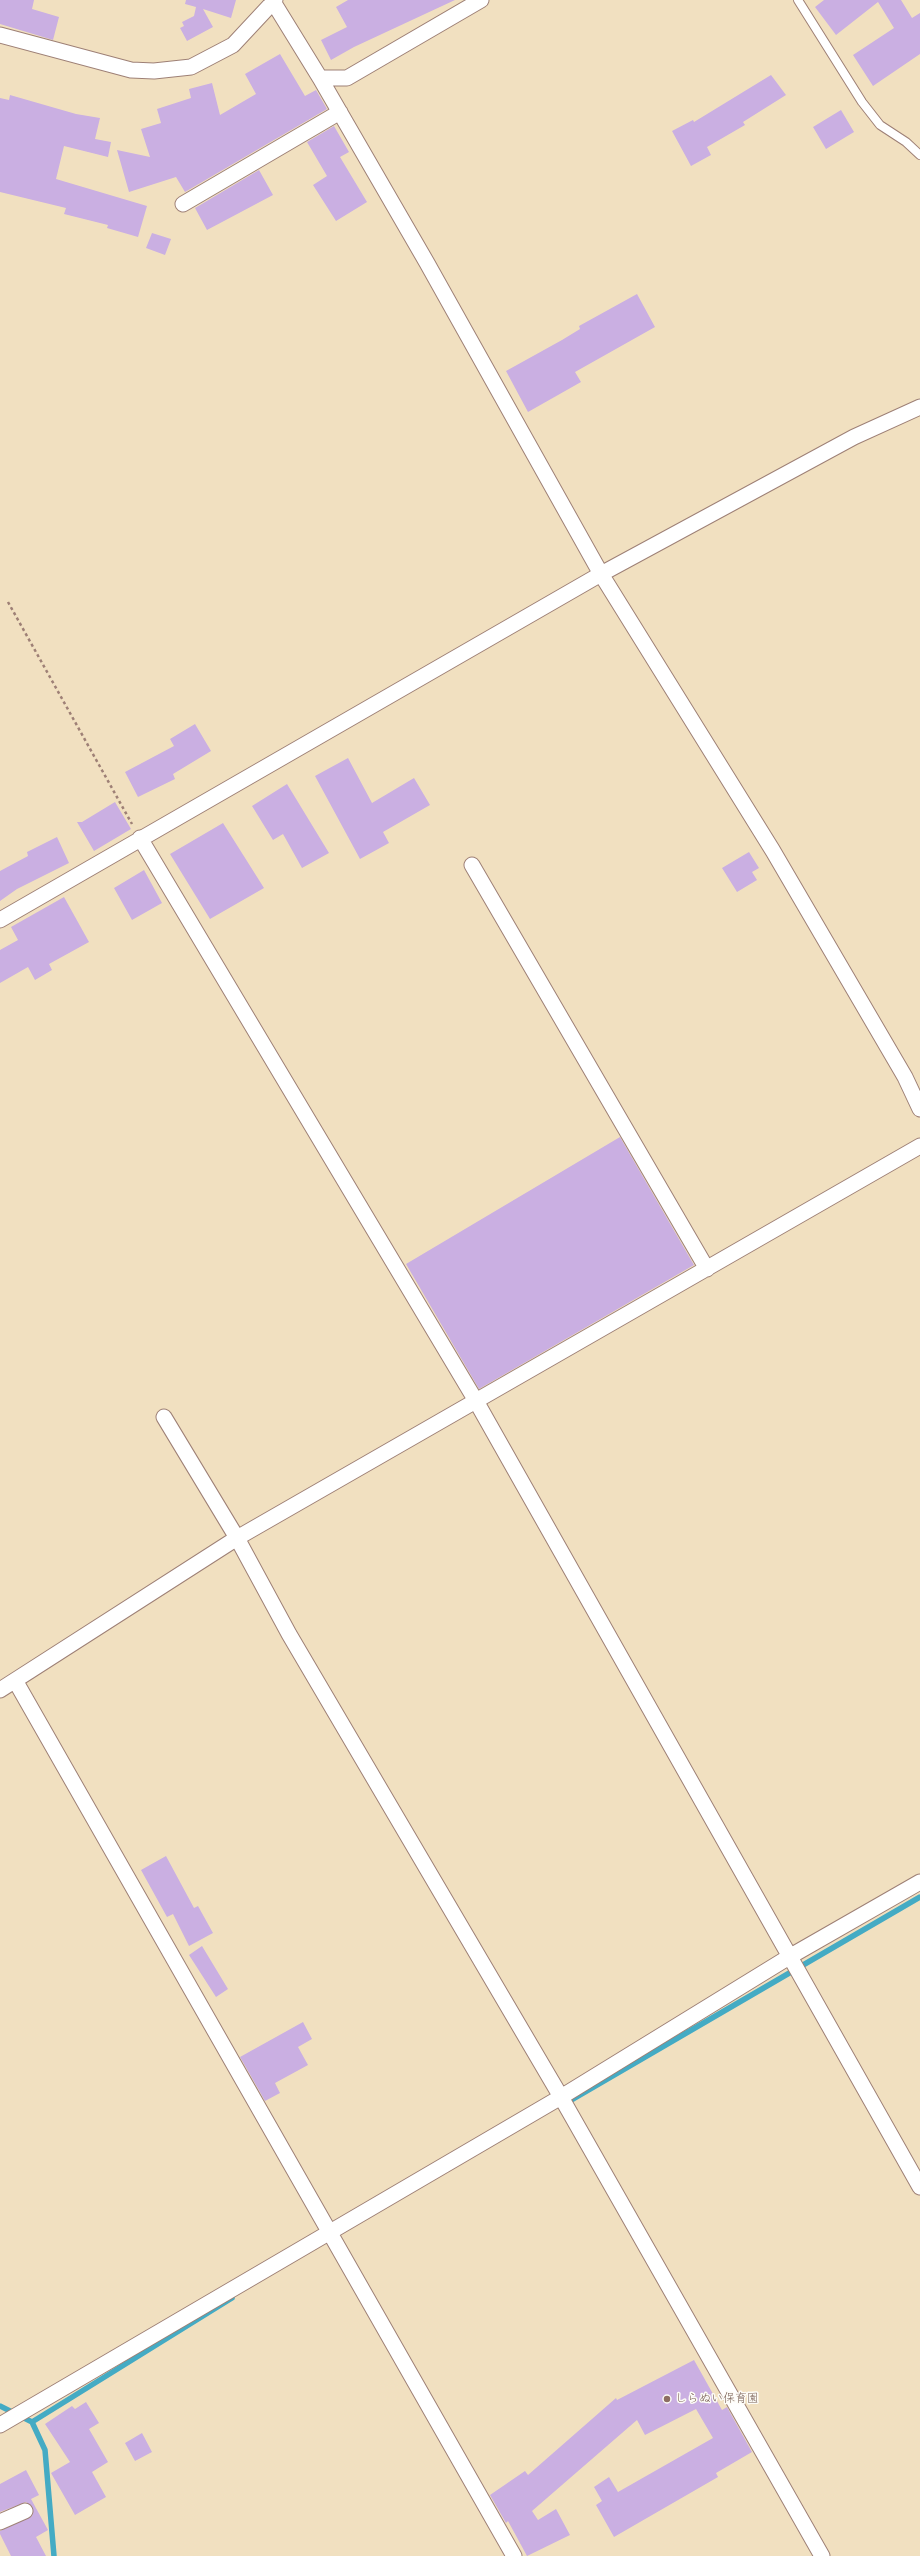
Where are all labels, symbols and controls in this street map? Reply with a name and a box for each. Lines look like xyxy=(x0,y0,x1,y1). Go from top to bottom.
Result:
place label: しらぬい保育園 xyxy=(675,2392,759,2406)
marker: しらぬい保育園 xyxy=(662,2394,672,2404)

